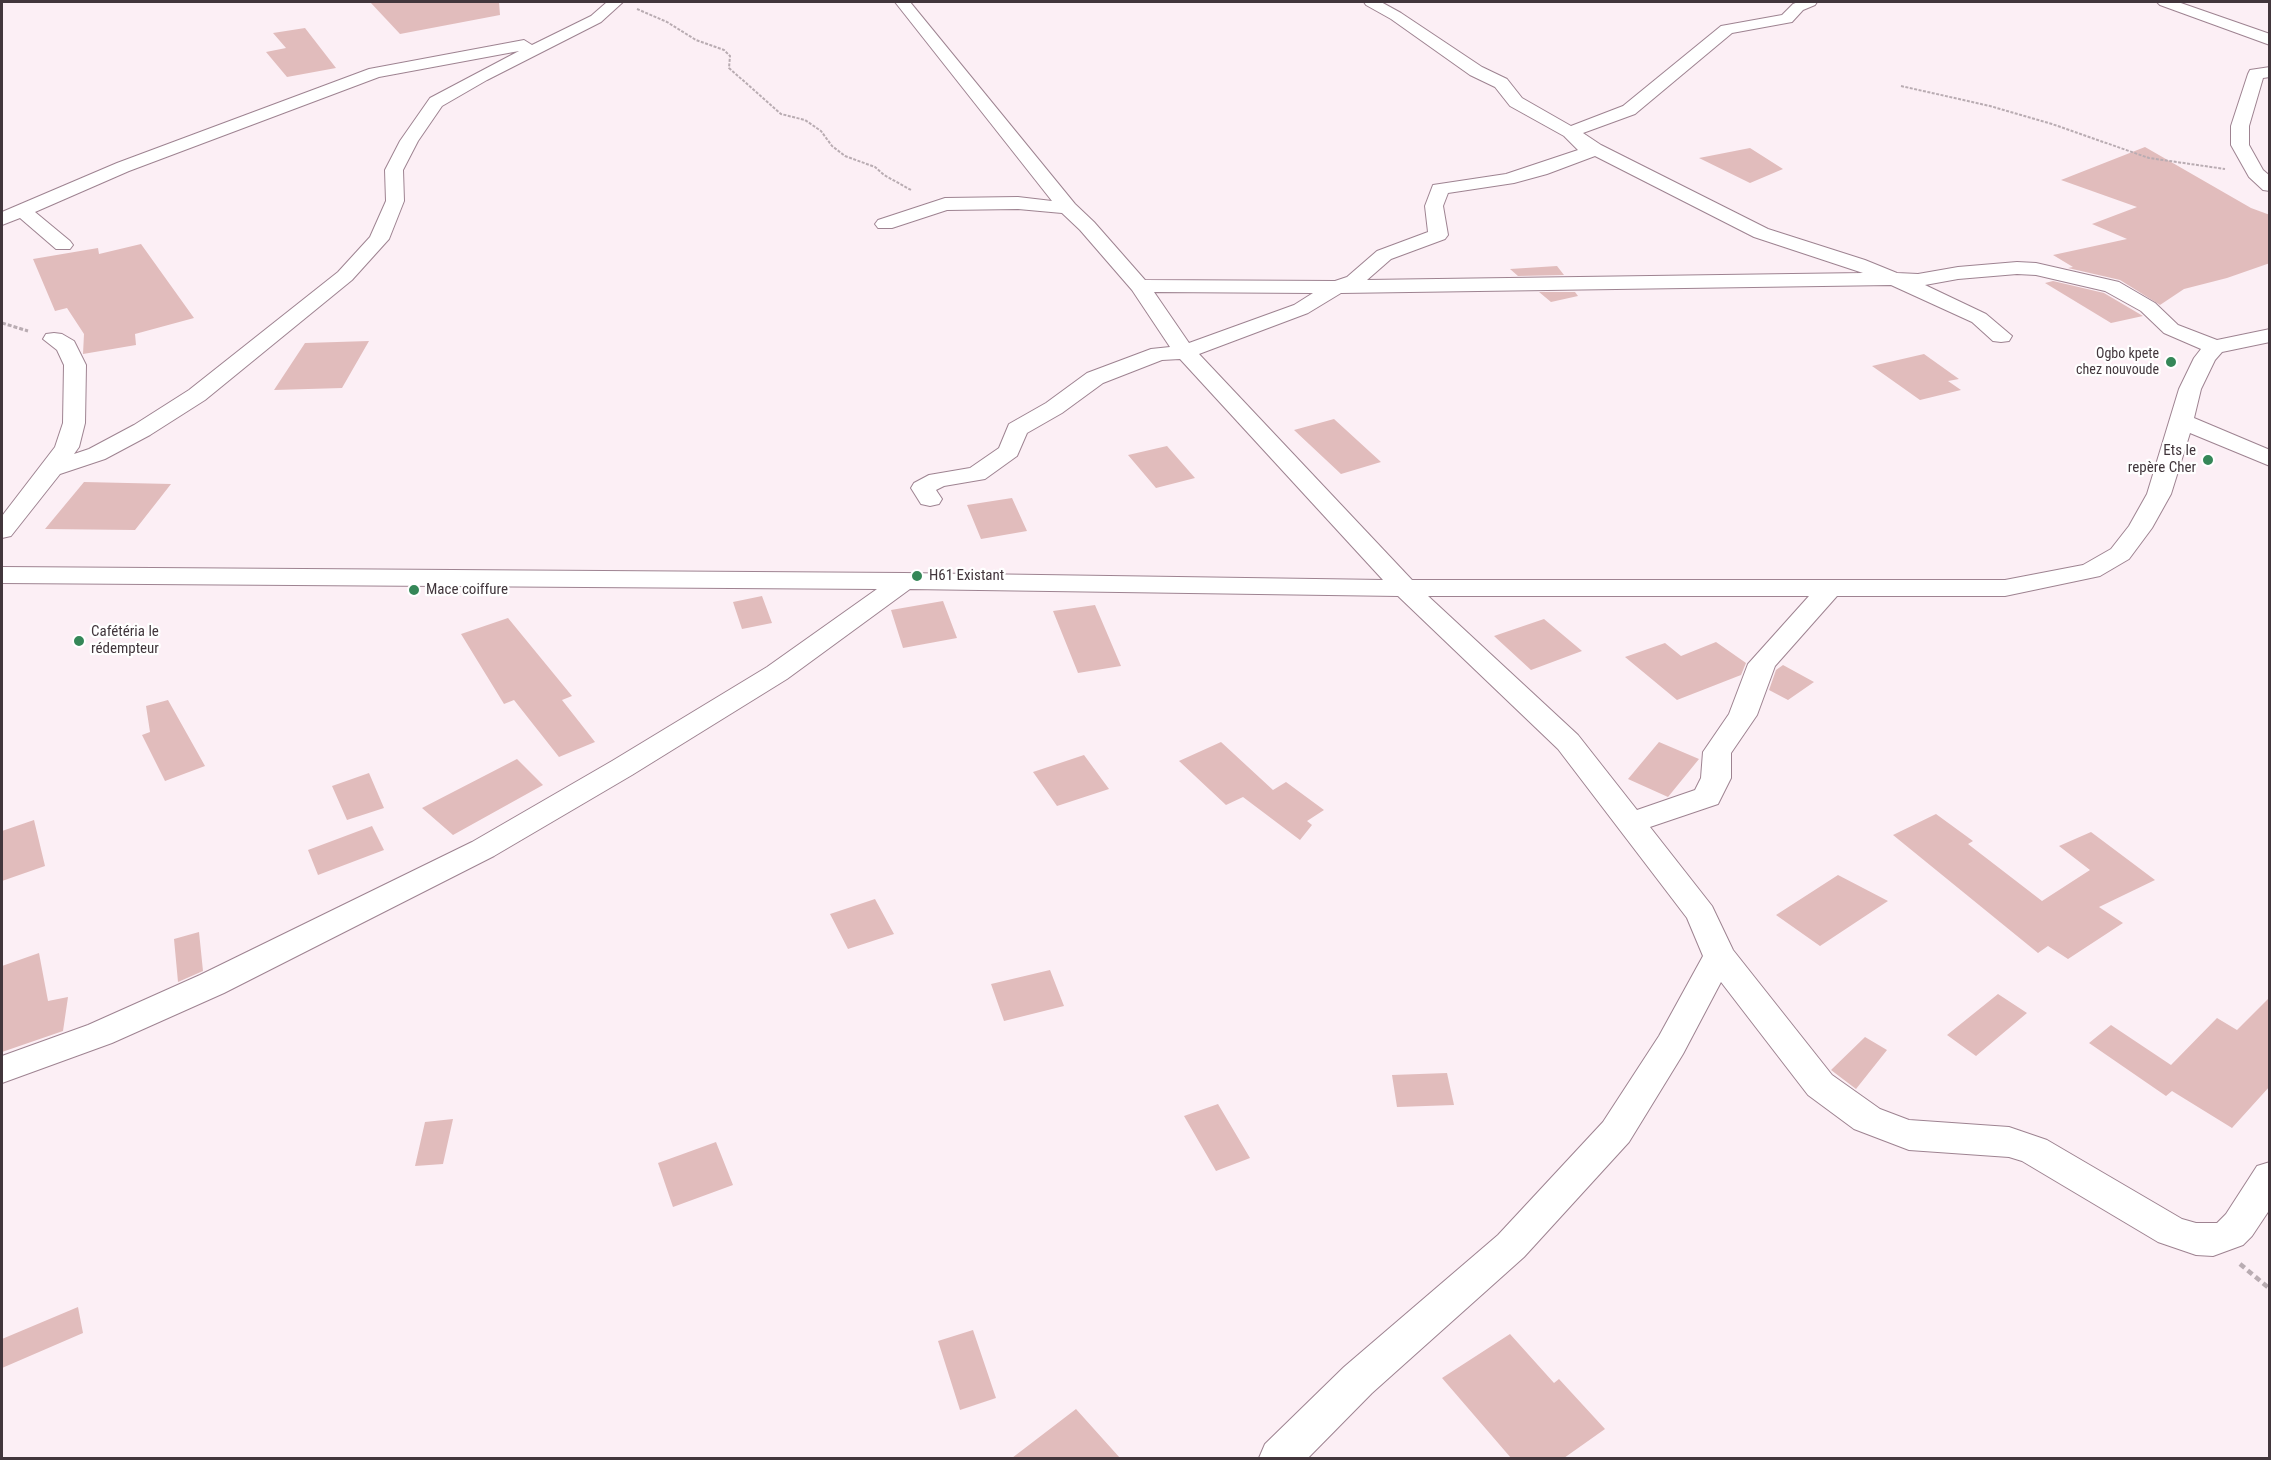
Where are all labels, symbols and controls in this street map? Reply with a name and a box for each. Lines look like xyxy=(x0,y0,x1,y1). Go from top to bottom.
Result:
place label: Ogbo kpete chez nouvoude xyxy=(2076,346,2159,378)
marker: Ogbo kpete chez nouvoude xyxy=(2164,355,2178,369)
place label: Ets le repère Cher xyxy=(2128,442,2196,477)
marker: Ets le repère Cher xyxy=(2201,453,2215,467)
place label: H61 Existant xyxy=(929,567,1004,585)
marker: H61 Existant xyxy=(910,569,924,583)
place label: Mace coiffure xyxy=(426,581,508,599)
marker: Mace coiffure xyxy=(407,583,421,597)
place label: Cafétéria le rédempteur xyxy=(91,623,159,658)
marker: Cafétéria le rédempteur xyxy=(72,634,86,648)

